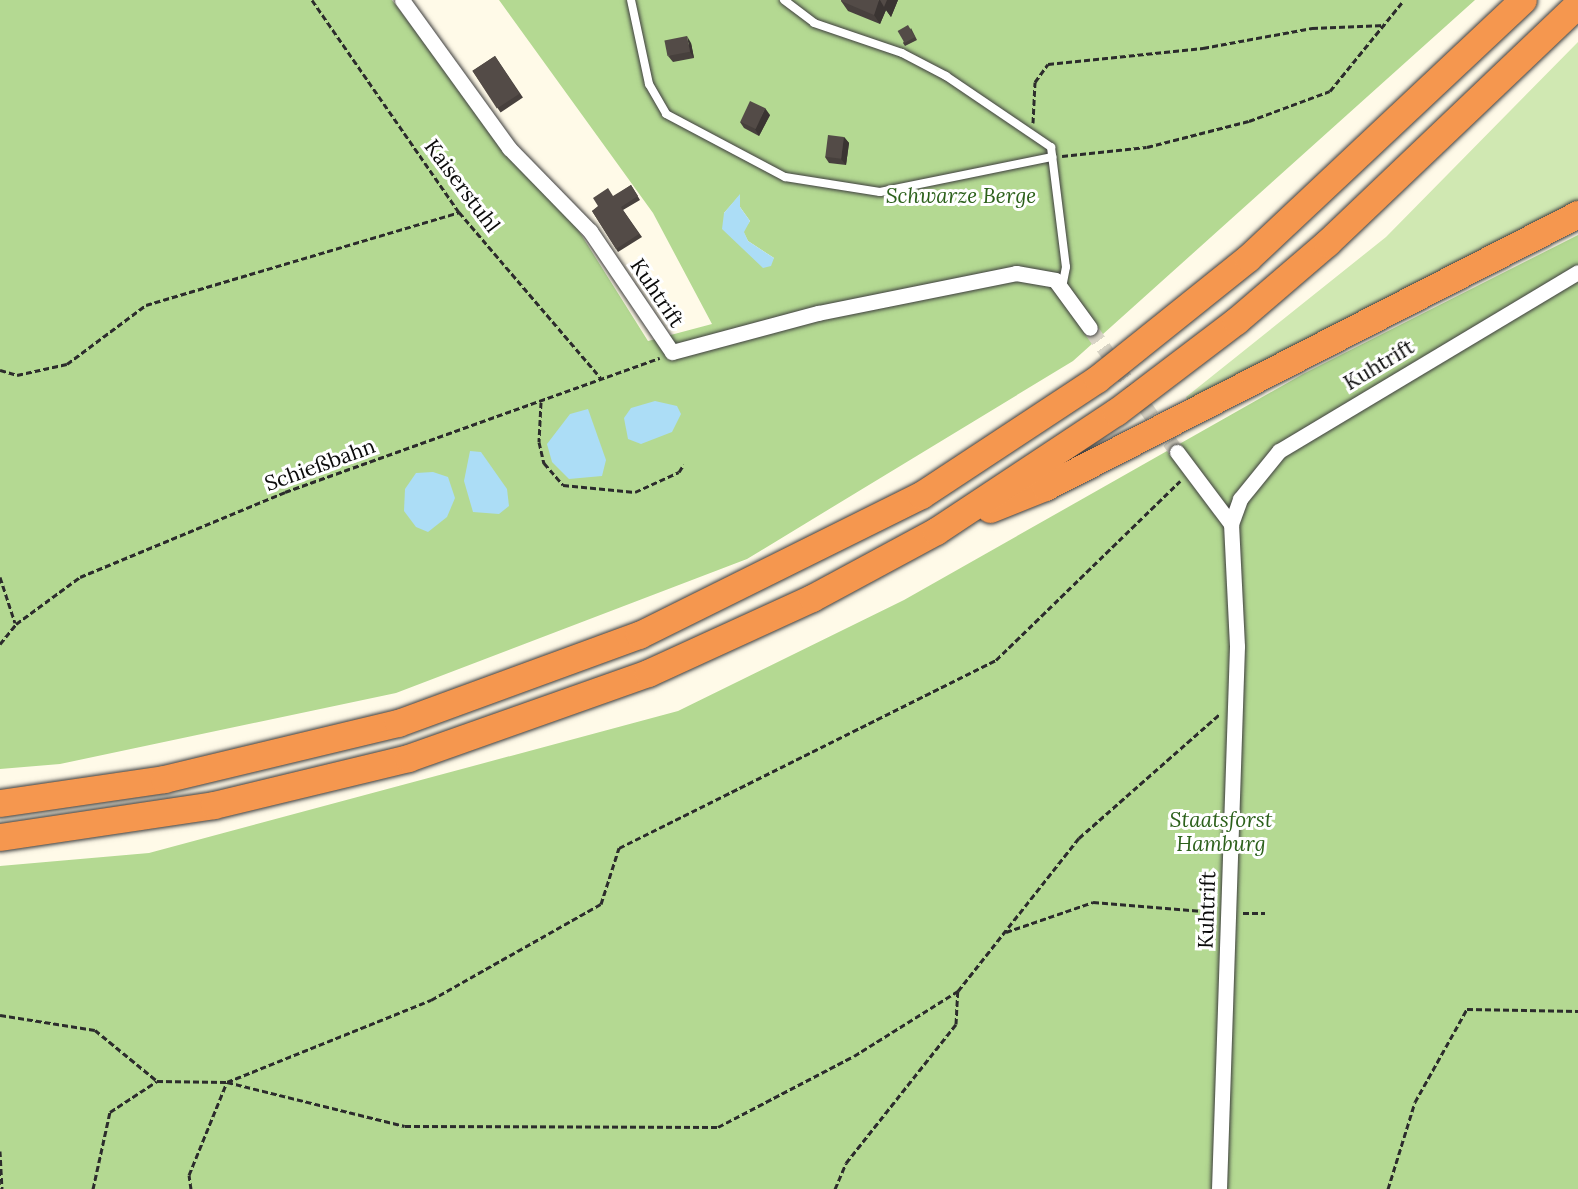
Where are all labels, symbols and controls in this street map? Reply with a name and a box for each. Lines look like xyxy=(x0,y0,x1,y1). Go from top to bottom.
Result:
street label: Kaiserstuhl xyxy=(419,135,505,237)
park label: Schwarze Berge xyxy=(886,183,1036,209)
street label: Kuhtrift xyxy=(625,254,689,332)
street label: Kuhtrift xyxy=(1339,334,1419,396)
street label: Schießbahn xyxy=(261,433,379,497)
park label: Staatsforst Hamburg xyxy=(1170,807,1272,857)
street label: Kuhtrift xyxy=(1193,871,1221,949)

